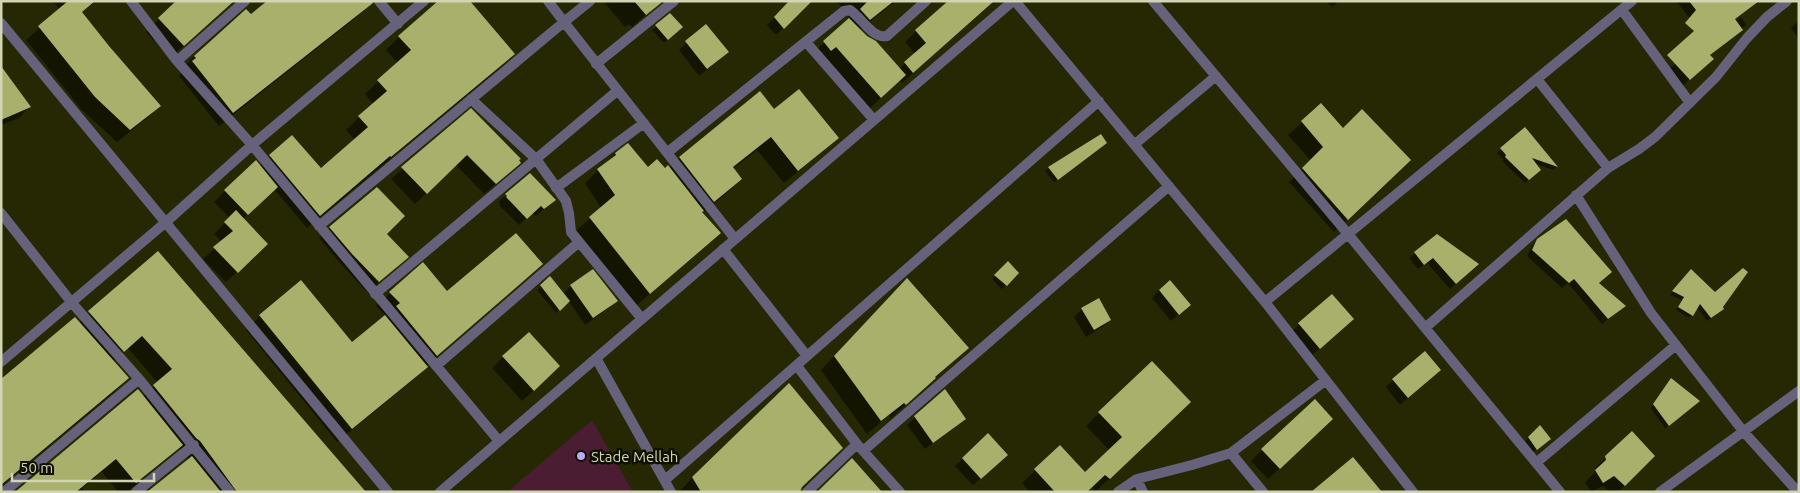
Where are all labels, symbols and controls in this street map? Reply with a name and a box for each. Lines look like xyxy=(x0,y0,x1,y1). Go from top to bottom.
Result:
place label: Stade Mellah xyxy=(591,448,678,465)
scale bar xyxy=(12,450,155,482)
marker: Stade Mellah xyxy=(575,450,587,462)
text: 50 m xyxy=(20,459,53,476)

